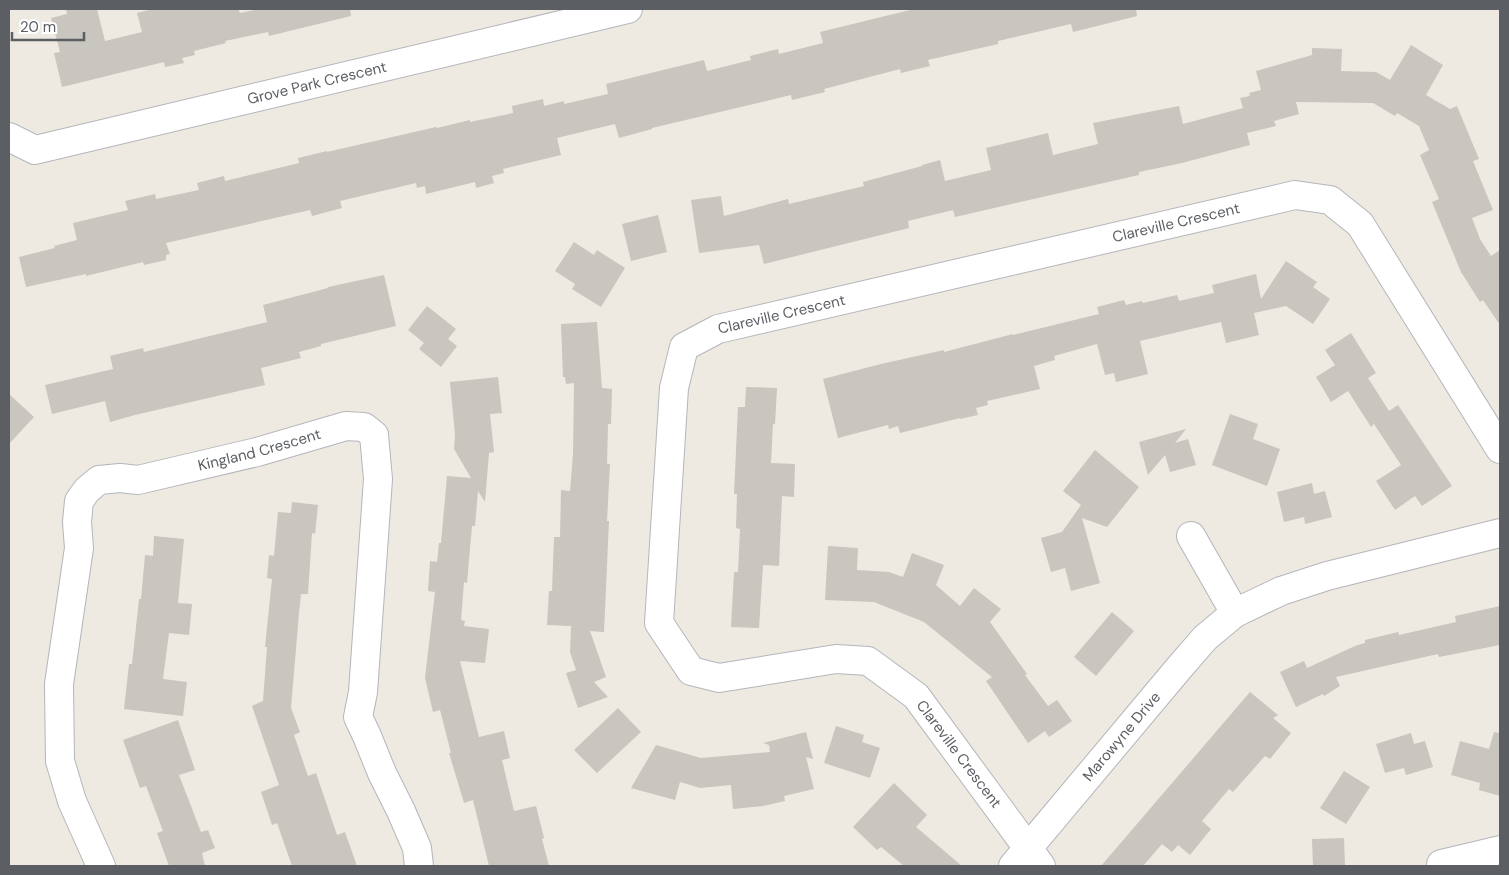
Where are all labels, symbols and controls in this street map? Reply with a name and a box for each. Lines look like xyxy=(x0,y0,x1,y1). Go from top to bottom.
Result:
scale bar xyxy=(12,10,85,42)
text: 20 m xyxy=(20,17,56,37)
street label: Grove Park Crescent xyxy=(245,57,389,109)
street label: Clareville Crescent xyxy=(1110,198,1242,247)
street label: Clareville Crescent xyxy=(716,290,847,339)
street label: Kingland Crescent xyxy=(196,424,323,476)
street label: Marowyne Drive xyxy=(1078,687,1165,786)
street label: Clareville Crescent xyxy=(912,696,1006,812)

